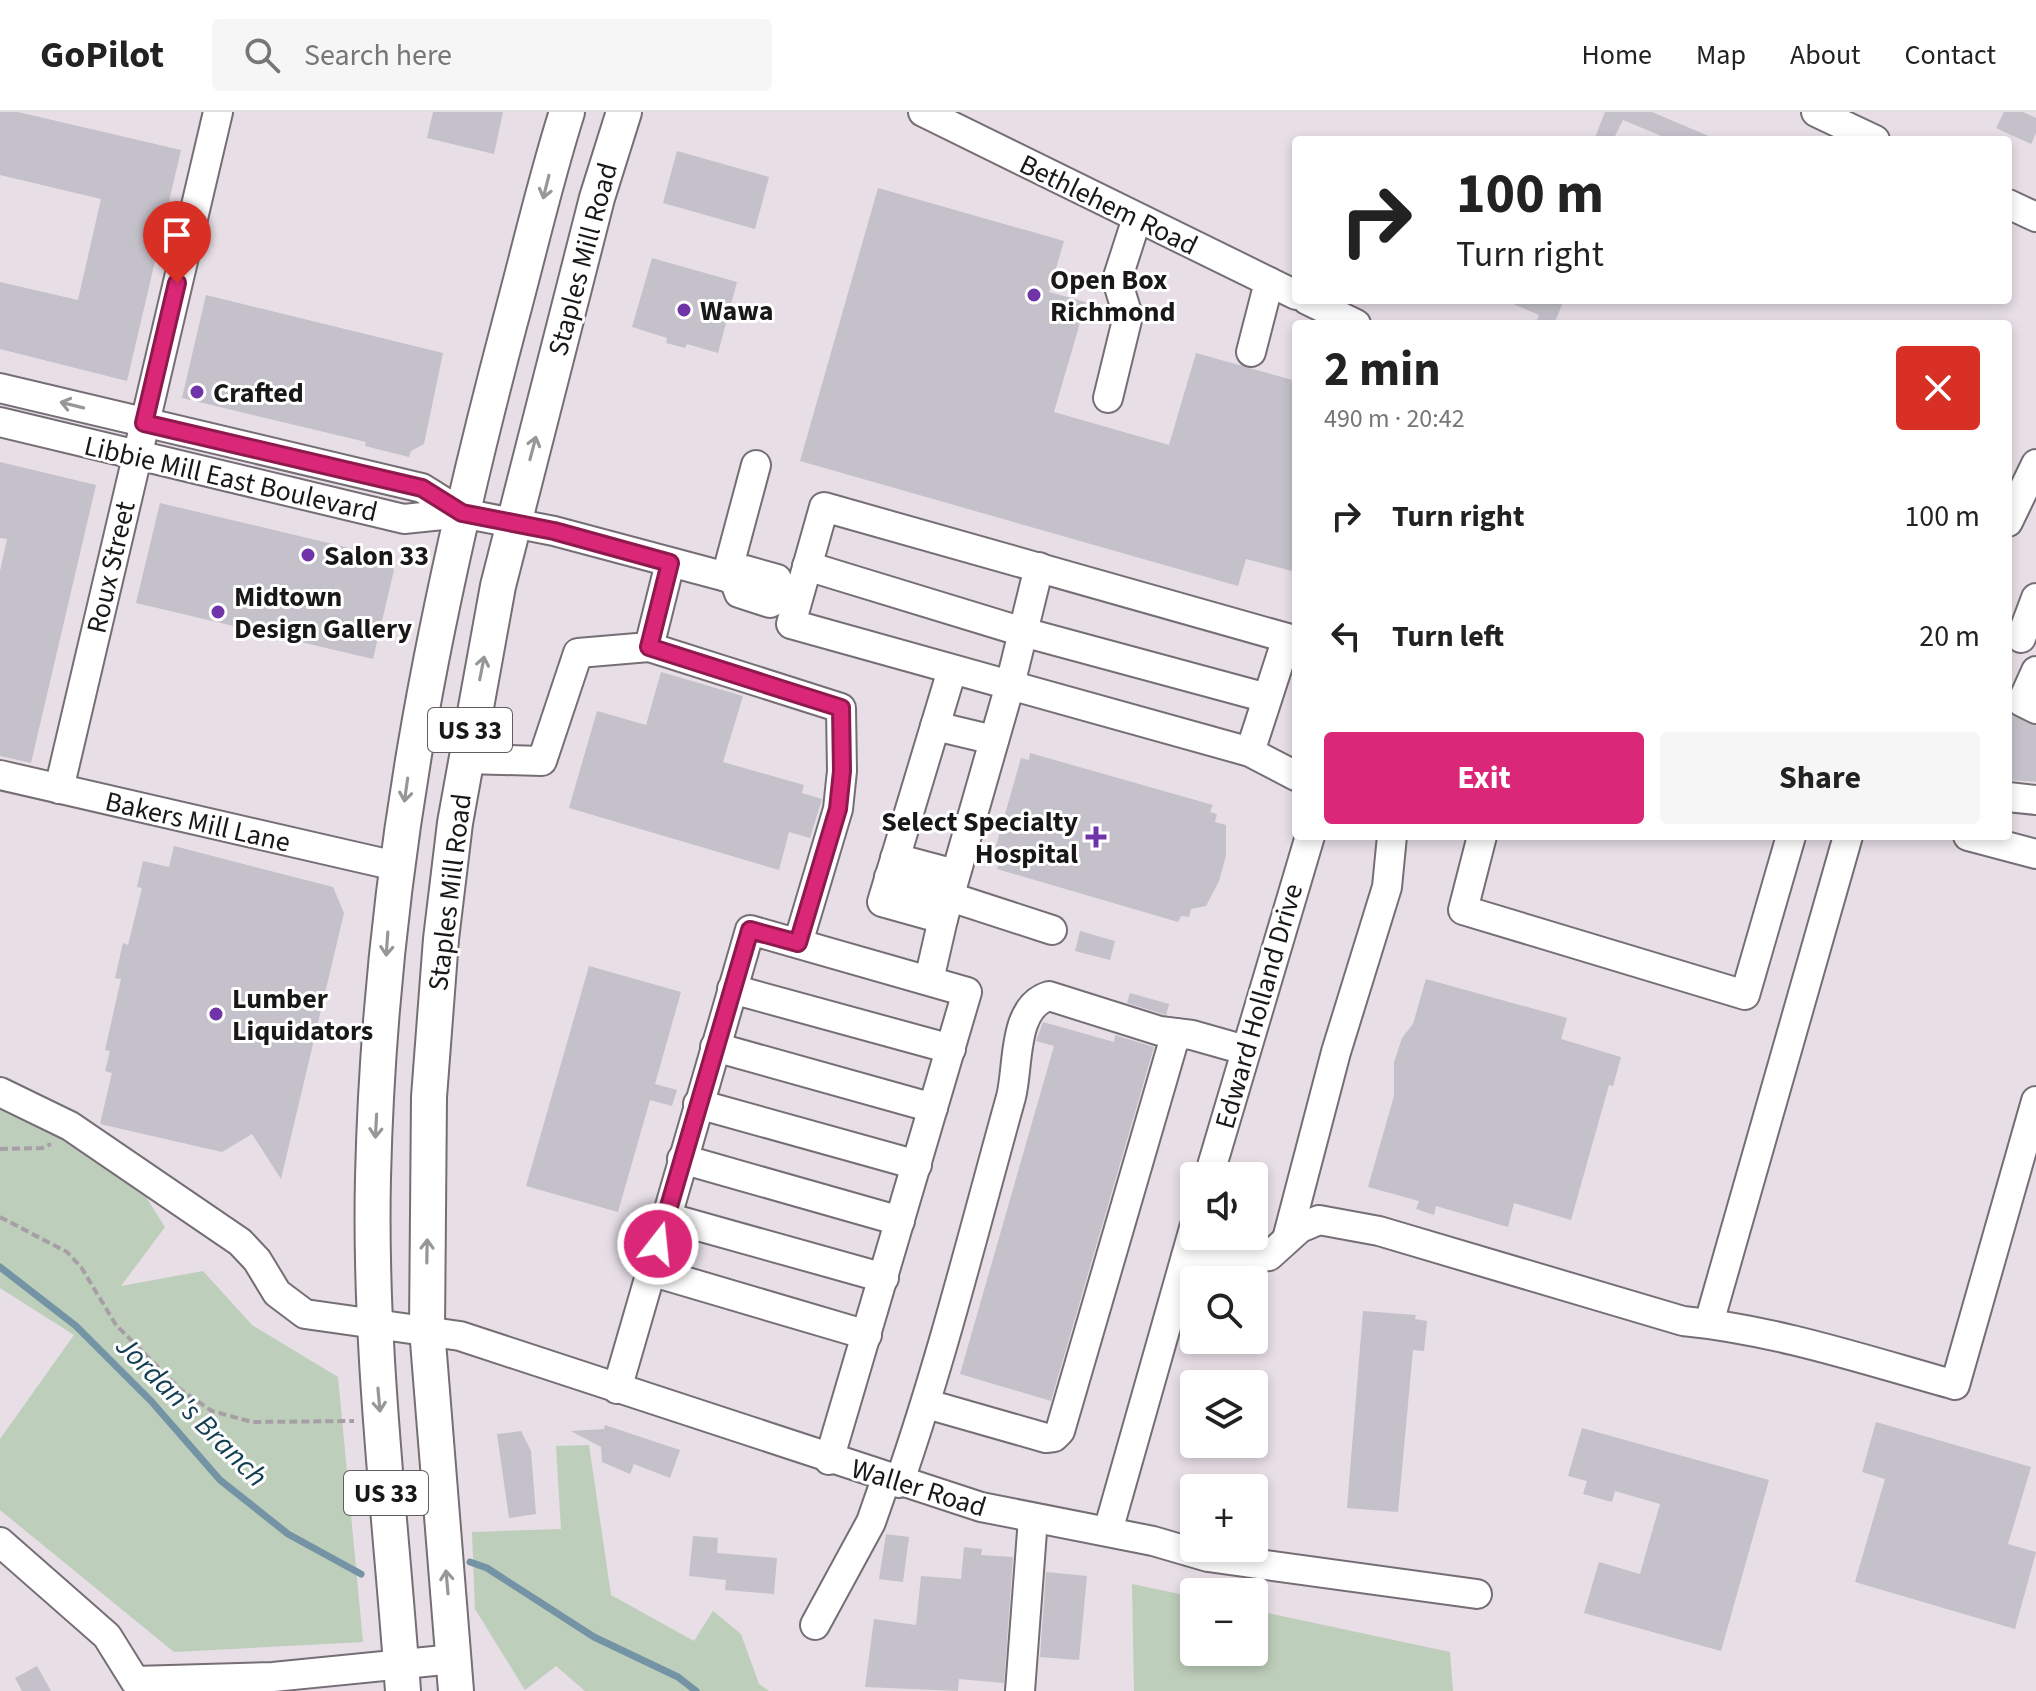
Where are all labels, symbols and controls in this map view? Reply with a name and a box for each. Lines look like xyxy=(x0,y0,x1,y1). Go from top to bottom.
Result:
search box xyxy=(212,19,772,91)
text: GoPilot xyxy=(40,28,164,82)
icon: search xyxy=(240,33,284,77)
text: Search here xyxy=(304,34,452,77)
text: Home xyxy=(1581,35,1652,75)
text: Map xyxy=(1696,35,1746,75)
text: About xyxy=(1790,35,1861,75)
text: Contact xyxy=(1905,35,1996,75)
street label: Bethlehem Road xyxy=(1013,144,1204,265)
text: 100 m xyxy=(1456,155,1604,234)
street label: Staples Mill Road xyxy=(538,158,628,360)
icon: right xyxy=(1324,168,1428,272)
one-way arrow xyxy=(537,174,552,200)
pin xyxy=(143,201,211,283)
icon: arrive xyxy=(155,213,199,257)
text: Turn right xyxy=(1456,229,1604,280)
place label: Open Box Richmond xyxy=(1050,260,1176,332)
marker: Open Box Richmond xyxy=(1025,286,1043,304)
place label: Wawa xyxy=(700,291,773,331)
marker: Wawa xyxy=(675,301,693,319)
text: 2 min xyxy=(1324,336,1441,404)
button: close xyxy=(1896,346,1980,430)
place label: Crafted xyxy=(213,373,304,413)
marker: Crafted xyxy=(188,383,206,401)
one-way arrow xyxy=(60,397,85,412)
text: 490 m · 20:42 xyxy=(1324,400,1465,437)
street label: Libbie Mill East Boulevard xyxy=(80,426,381,532)
one-way arrow xyxy=(527,436,542,462)
icon: right xyxy=(1324,494,1368,538)
text: Turn right xyxy=(1392,495,1524,538)
text: 100 m xyxy=(1904,495,1980,538)
street label: Roux Street xyxy=(76,497,146,637)
place label: Salon 33 xyxy=(324,536,429,576)
marker: Salon 33 xyxy=(299,546,317,564)
place label: Midtown Design Gallery xyxy=(234,577,412,649)
marker: Midtown Design Gallery xyxy=(209,603,227,621)
icon: left xyxy=(1324,614,1368,658)
text: Turn left xyxy=(1392,615,1504,658)
text: 20 m xyxy=(1919,615,1980,658)
one-way arrow xyxy=(475,655,490,681)
road number: US 33 xyxy=(428,708,512,752)
button: Exit xyxy=(1324,732,1644,824)
button: Share xyxy=(1660,732,1980,824)
one-way arrow xyxy=(398,777,413,802)
street label: Bakers Mill Lane xyxy=(101,781,294,863)
street label: Staples Mill Road xyxy=(418,791,482,993)
place label: Select Specialty Hospital xyxy=(881,802,1078,874)
marker: Select Specialty Hospital xyxy=(1085,826,1107,848)
street label: Edward Holland Drive xyxy=(1205,879,1313,1134)
one-way arrow xyxy=(379,930,394,957)
place label: Lumber Liquidators xyxy=(232,979,373,1051)
marker: Lumber Liquidators xyxy=(207,1005,225,1023)
one-way arrow xyxy=(368,1113,383,1139)
map controls xyxy=(1180,1162,1268,1666)
button: sound xyxy=(1180,1162,1268,1250)
position arrow xyxy=(616,1202,700,1286)
one-way arrow xyxy=(419,1238,434,1265)
button: search xyxy=(1180,1266,1268,1354)
water label: Jordan's Branch xyxy=(105,1325,277,1497)
button: layers xyxy=(1180,1370,1268,1458)
one-way arrow xyxy=(371,1386,386,1412)
street label: Waller Road xyxy=(846,1448,991,1527)
road number: US 33 xyxy=(344,1471,428,1515)
button: + xyxy=(1180,1474,1268,1562)
one-way arrow xyxy=(439,1569,454,1596)
button: − xyxy=(1180,1578,1268,1666)

